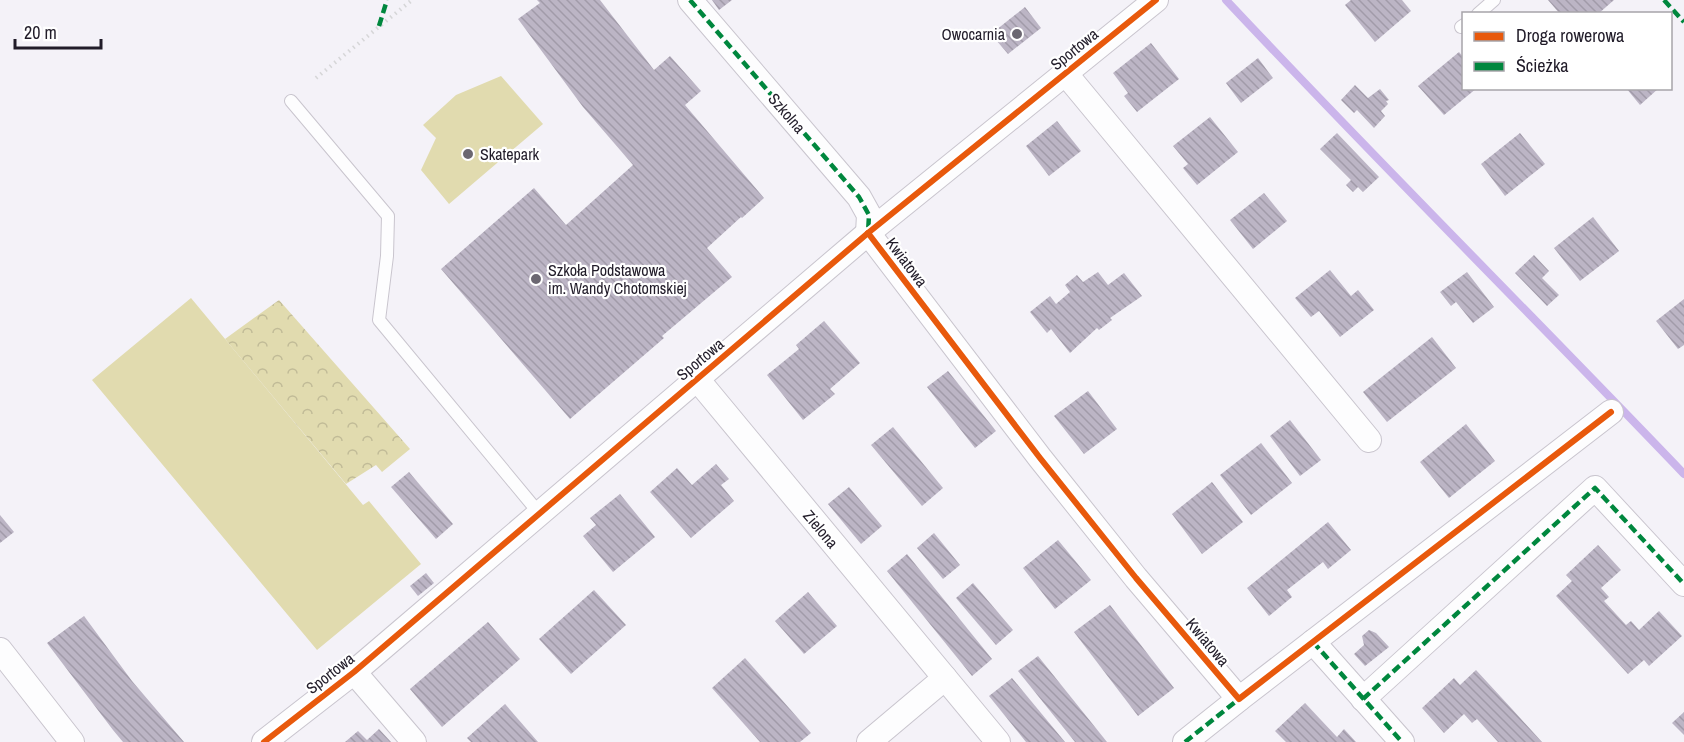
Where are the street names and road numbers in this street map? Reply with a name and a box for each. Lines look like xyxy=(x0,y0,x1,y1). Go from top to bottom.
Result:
street label: Sportowa xyxy=(1046,23,1103,75)
street label: Szkolna xyxy=(763,88,811,138)
street label: Kwiatowa xyxy=(881,233,933,292)
street label: Sportowa xyxy=(672,332,729,385)
street label: Zielona xyxy=(799,505,844,553)
street label: Kwiatowa xyxy=(1181,613,1235,671)
street label: Sportowa xyxy=(301,647,359,699)

